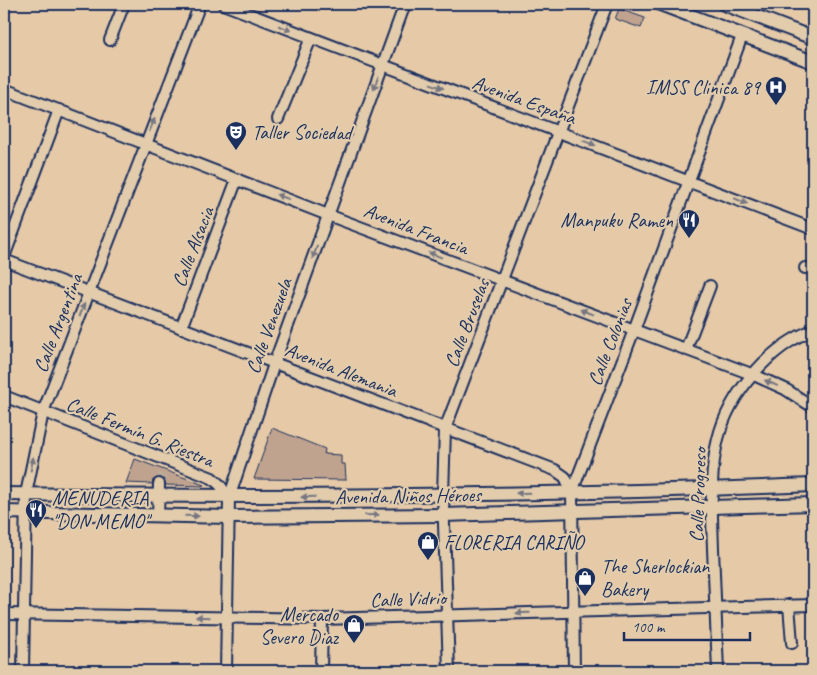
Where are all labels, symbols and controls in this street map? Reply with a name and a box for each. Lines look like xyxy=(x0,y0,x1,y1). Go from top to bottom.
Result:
one-way arrow xyxy=(278,24,293,32)
street label: Avenida España xyxy=(469,70,580,131)
one-way arrow xyxy=(372,75,379,90)
place label: IMSS Clinica 89 xyxy=(646,75,762,100)
hospital icon: IMSS Clinica 89 xyxy=(764,75,788,106)
one-way arrow xyxy=(429,83,444,90)
one-way arrow xyxy=(148,118,156,132)
theatre icon: Taller Sociedad xyxy=(224,120,248,151)
place label: Taller Sociedad xyxy=(252,120,355,145)
one-way arrow xyxy=(582,139,597,147)
one-way arrow xyxy=(275,193,290,201)
one-way arrow xyxy=(734,197,748,205)
street label: Avenida Francia xyxy=(360,198,473,261)
street label: Calle Alsacia xyxy=(166,202,220,290)
place label: Manpuku Ramen xyxy=(560,208,674,233)
restaurant icon: Manpuku Ramen xyxy=(677,208,701,239)
one-way arrow xyxy=(311,245,319,260)
one-way arrow xyxy=(427,251,442,259)
street label: Calle Argentina xyxy=(28,268,89,376)
street label: Calle Bruselas xyxy=(439,273,496,371)
street label: Calle Venezuela xyxy=(240,274,298,377)
street label: Calle Colonias xyxy=(582,293,639,389)
one-way arrow xyxy=(78,302,86,317)
one-way arrow xyxy=(579,308,594,316)
street label: Avenida Alemania xyxy=(281,337,402,403)
one-way arrow xyxy=(764,378,778,386)
street label: Calle Fermín G. Riestra xyxy=(63,391,219,474)
street label: Calle Progreso xyxy=(684,445,712,543)
one-way arrow xyxy=(29,455,37,471)
street label: Avenida Niños Héroes xyxy=(335,482,483,510)
place label: MENUDERIA "DON MEMO" xyxy=(52,486,153,534)
one-way arrow xyxy=(515,489,531,497)
one-way arrow xyxy=(300,493,316,501)
restaurant icon: MENUDERIA "DON MEMO" xyxy=(24,498,48,529)
one-way arrow xyxy=(365,511,381,519)
one-way arrow xyxy=(185,512,201,520)
shop icon: FLORERIA CARIÑO xyxy=(416,530,440,561)
place label: FLORERIA CARIÑO xyxy=(444,530,586,555)
place label: The Sherlockian Bakery xyxy=(601,554,710,602)
shop icon: The Sherlockian Bakery xyxy=(573,566,597,597)
street label: Calle Vidrio xyxy=(370,585,448,613)
place label: Mercado Severo Diaz xyxy=(260,602,340,650)
one-way arrow xyxy=(515,609,531,617)
scale bar xyxy=(624,610,751,642)
one-way arrow xyxy=(195,613,211,621)
shop icon: Mercado Severo Diaz xyxy=(342,613,366,644)
text: 100 m xyxy=(632,618,666,637)

